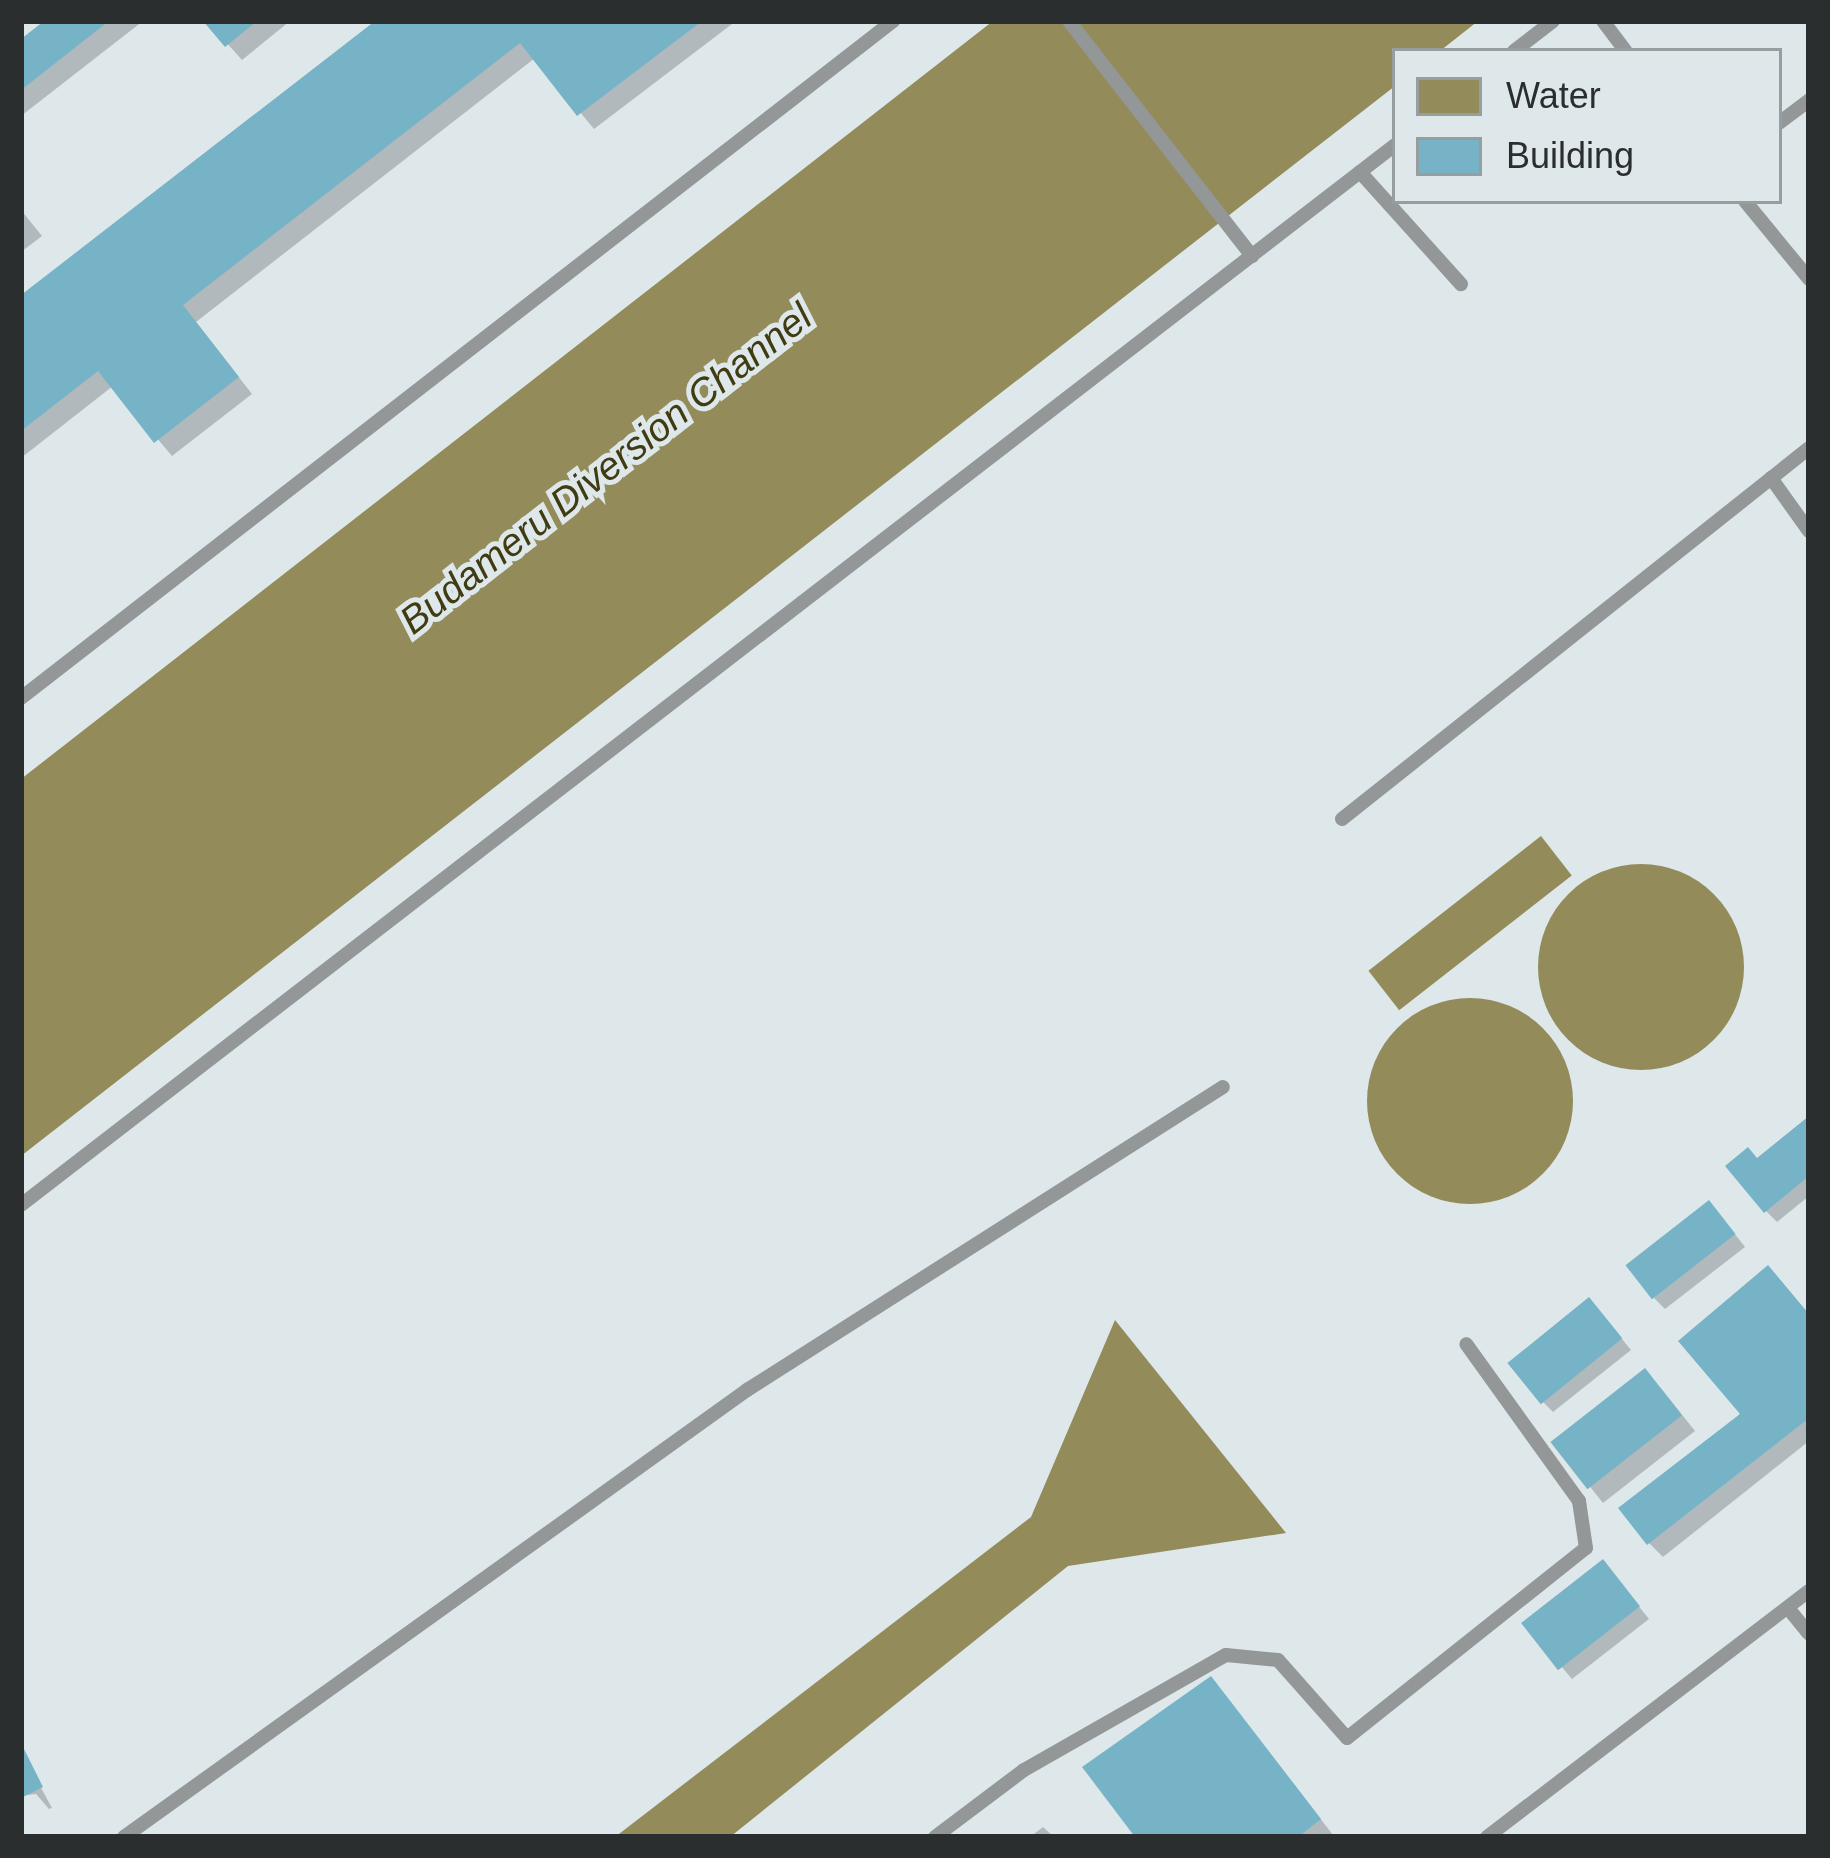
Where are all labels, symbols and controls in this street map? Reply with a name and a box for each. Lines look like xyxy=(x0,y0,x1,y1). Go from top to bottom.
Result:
legend xyxy=(1392,48,1782,204)
text: Water xyxy=(1506,75,1601,116)
text: Building xyxy=(1506,135,1634,176)
water label: Budameru Diversion Channel xyxy=(391,294,821,644)

